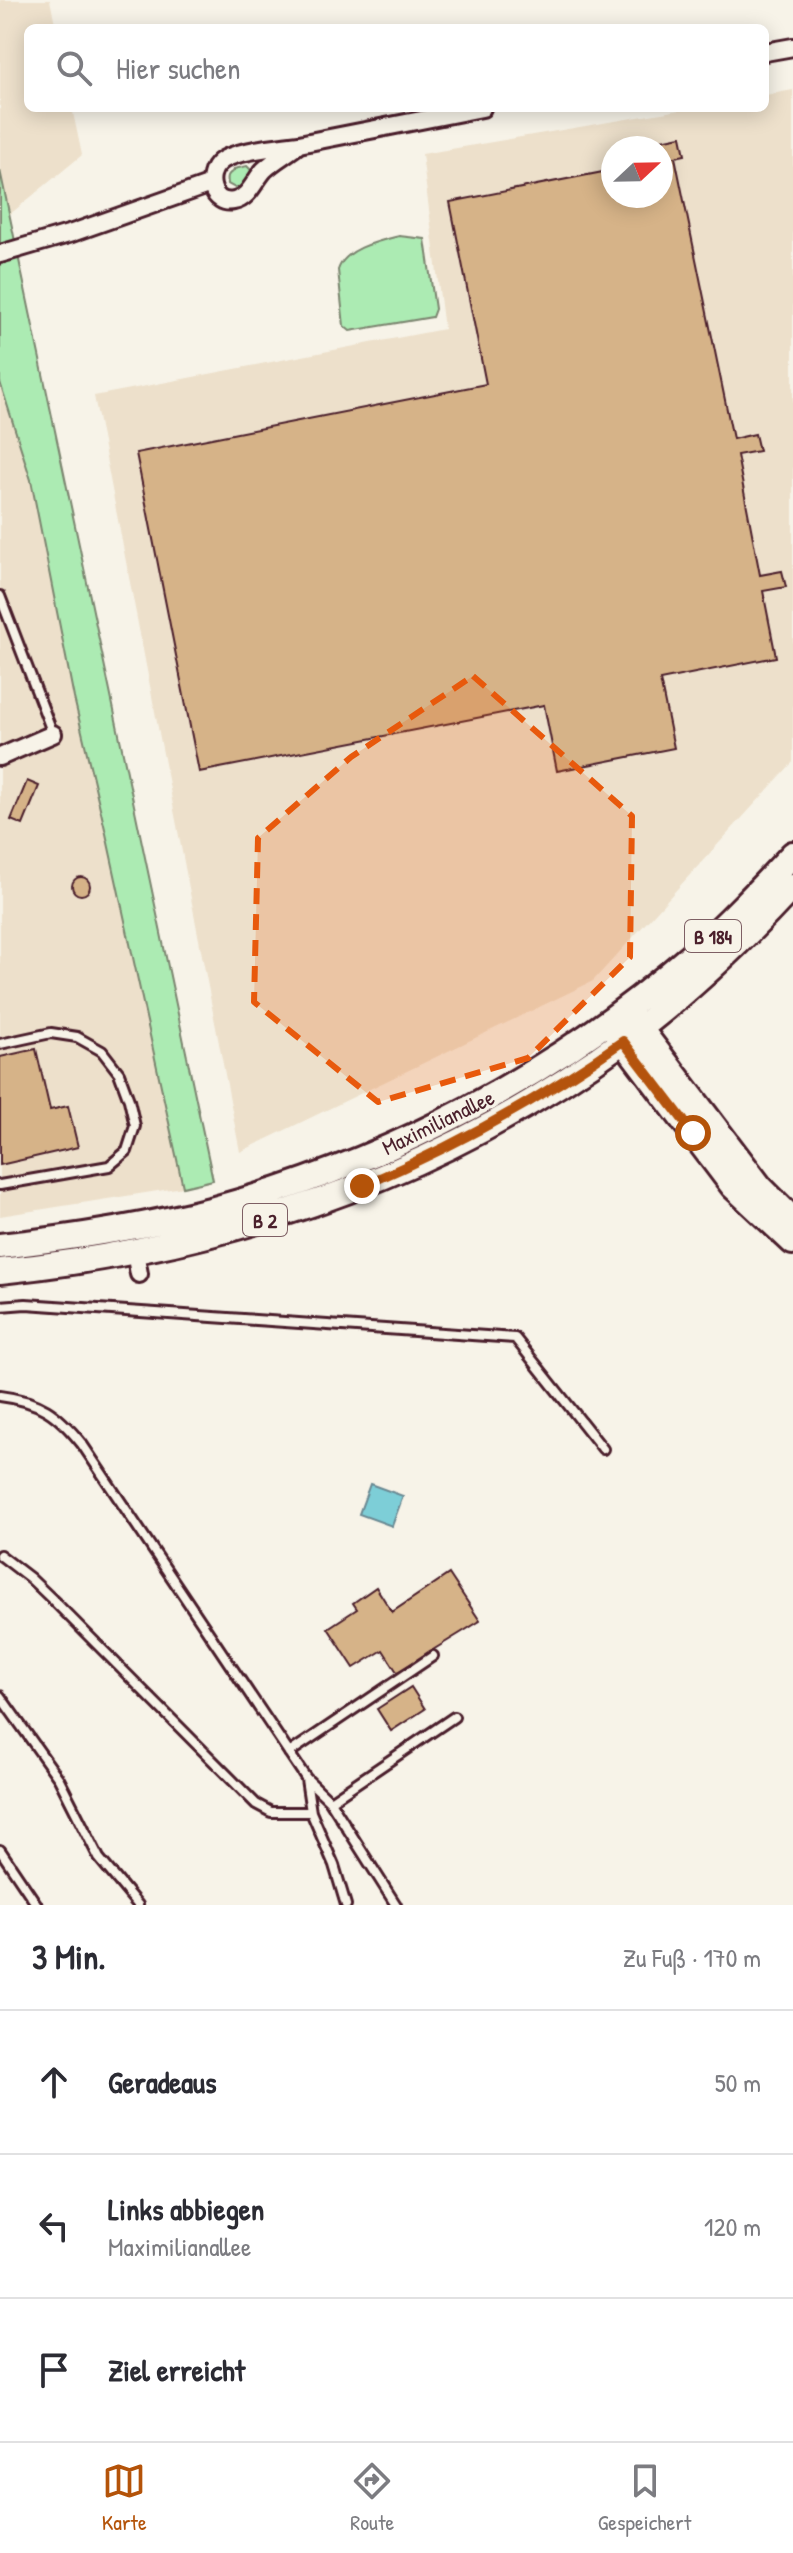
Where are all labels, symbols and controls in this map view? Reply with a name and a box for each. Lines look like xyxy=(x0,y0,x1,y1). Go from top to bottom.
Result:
search box xyxy=(24,24,769,112)
icon: search xyxy=(52,46,96,90)
text: Hier suchen xyxy=(116,48,240,88)
north arrow xyxy=(601,136,673,208)
road number: B 184 xyxy=(685,920,741,952)
street label: Maximilianallee xyxy=(377,1082,499,1162)
route start xyxy=(675,1115,711,1151)
route end xyxy=(344,1168,380,1204)
road number: B 2 xyxy=(243,1204,287,1236)
text: 3 Min. xyxy=(32,1934,106,1980)
text: Zu Fuß · 170 m xyxy=(623,1940,761,1975)
icon: ahead xyxy=(32,2060,76,2104)
text: Geradeaus xyxy=(108,2062,217,2102)
text: 50 m xyxy=(715,2065,761,2100)
text: Links abbiegen xyxy=(108,2189,264,2229)
icon: left xyxy=(32,2204,76,2248)
text: 120 m xyxy=(704,2209,761,2244)
text: Maximilianallee xyxy=(108,2229,251,2264)
icon: arrive xyxy=(32,2348,76,2392)
text: Ziel erreicht xyxy=(108,2350,245,2390)
tab: Karte xyxy=(102,2459,147,2537)
tab: Route xyxy=(350,2459,394,2537)
tab: Gespeichert xyxy=(598,2459,691,2537)

